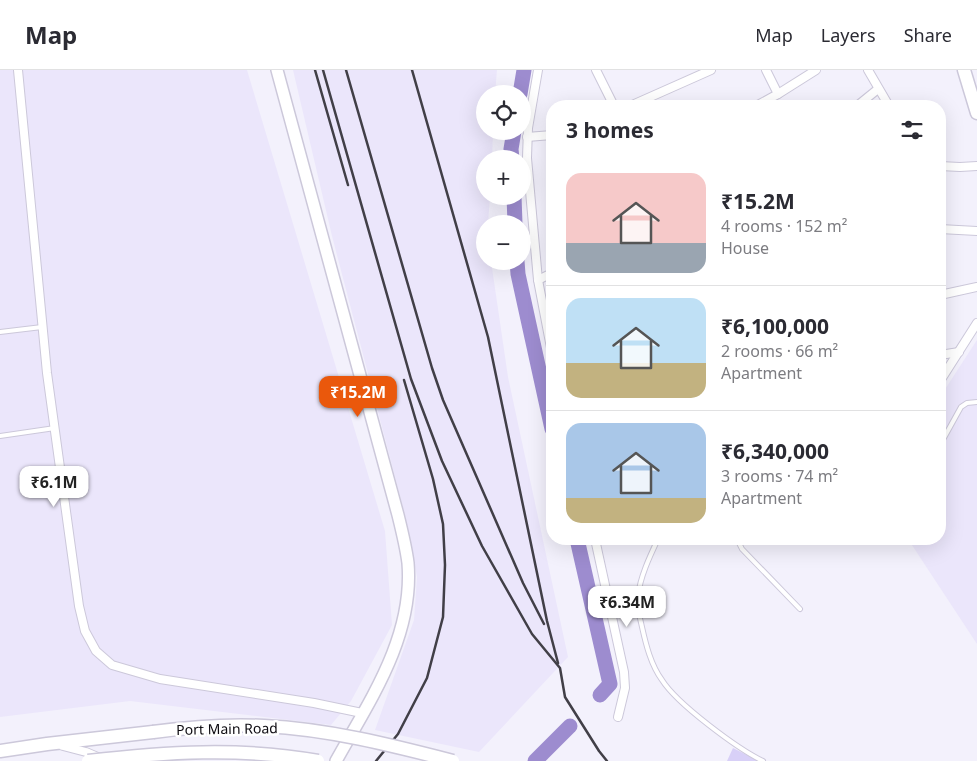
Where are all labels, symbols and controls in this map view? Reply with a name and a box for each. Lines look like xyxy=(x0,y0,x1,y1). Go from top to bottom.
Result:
text: Map xyxy=(25,18,77,51)
text: Map xyxy=(755,23,793,47)
text: Layers xyxy=(821,23,876,47)
text: Share xyxy=(904,23,952,47)
map controls xyxy=(476,85,531,270)
button: locate xyxy=(476,85,531,140)
text: 3 homes xyxy=(566,116,654,144)
icon: filters xyxy=(898,116,926,144)
button: + xyxy=(476,150,531,205)
text: ₹15.2M xyxy=(721,187,795,215)
icon: home xyxy=(606,193,666,253)
button: − xyxy=(476,215,531,270)
text: 4 rooms · 152 m² xyxy=(721,215,847,237)
text: House xyxy=(721,237,769,259)
text: ₹6,100,000 xyxy=(721,312,829,340)
icon: home xyxy=(606,318,666,378)
text: 2 rooms · 66 m² xyxy=(721,340,838,362)
text: Apartment xyxy=(721,362,802,384)
pin: ₹15.2M xyxy=(317,376,399,418)
text: ₹15.2M xyxy=(330,381,386,403)
text: ₹6,340,000 xyxy=(721,437,829,465)
icon: home xyxy=(606,443,666,503)
text: 3 rooms · 74 m² xyxy=(721,465,838,487)
pin: ₹6.1M xyxy=(19,466,89,508)
text: ₹6.1M xyxy=(30,471,78,493)
text: Apartment xyxy=(721,487,802,509)
pin: ₹6.34M xyxy=(586,586,668,628)
text: ₹6.34M xyxy=(599,591,655,613)
street label: Port Main Road xyxy=(176,718,278,739)

